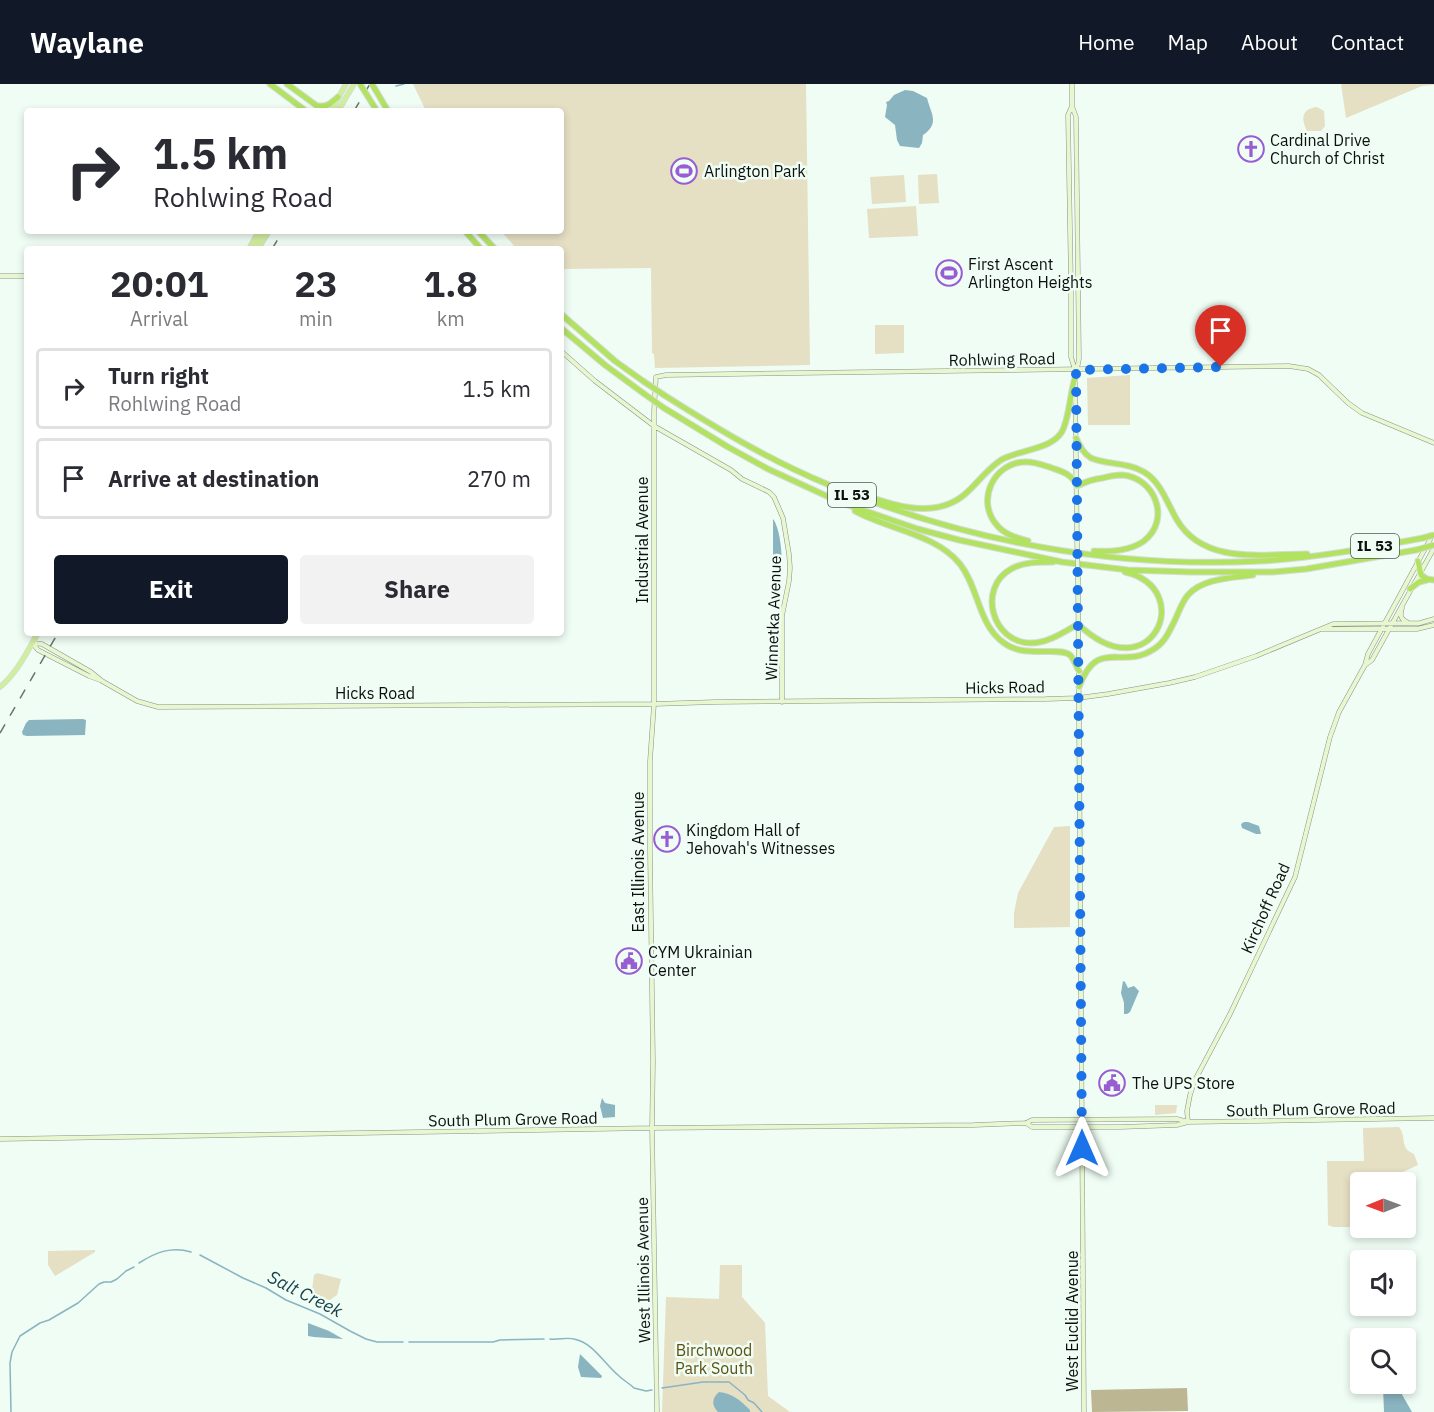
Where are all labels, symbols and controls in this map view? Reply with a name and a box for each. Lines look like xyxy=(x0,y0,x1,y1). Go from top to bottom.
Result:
text: Waylane xyxy=(30,24,144,61)
text: Home xyxy=(1078,28,1135,56)
text: Map xyxy=(1168,28,1208,56)
text: About xyxy=(1241,28,1298,56)
text: Contact xyxy=(1331,28,1404,56)
text: 1.5 km xyxy=(153,126,288,181)
place label: Cardinal Drive Church of Christ xyxy=(1270,130,1385,168)
icon: right xyxy=(54,132,132,210)
church icon: Cardinal Drive Church of Christ xyxy=(1236,134,1266,164)
sports icon: Arlington Park xyxy=(669,156,699,186)
place label: Arlington Park xyxy=(704,161,806,181)
text: Rohlwing Road xyxy=(153,179,333,214)
place label: First Ascent Arlington Heights xyxy=(968,254,1092,292)
sports icon: First Ascent Arlington Heights xyxy=(934,258,964,288)
text: 20:01 xyxy=(110,260,208,307)
text: 23 xyxy=(294,260,338,307)
text: 1.8 xyxy=(424,260,478,307)
text: Arrival xyxy=(130,305,188,332)
text: min xyxy=(299,305,333,332)
text: km xyxy=(437,305,465,332)
pin xyxy=(1195,305,1246,367)
icon: arrive xyxy=(1204,314,1237,347)
street label: Rohlwing Road xyxy=(948,348,1056,370)
text: Turn right xyxy=(108,361,209,390)
icon: right xyxy=(57,372,90,405)
text: 1.5 km xyxy=(463,374,531,403)
text: Rohlwing Road xyxy=(108,390,241,417)
icon: arrive xyxy=(57,462,90,495)
text: Arrive at destination xyxy=(108,464,319,493)
text: 270 m xyxy=(467,464,531,493)
street label: Industrial Avenue xyxy=(632,476,652,604)
road number: IL 53 xyxy=(828,483,876,507)
road number: IL 53 xyxy=(1351,534,1399,558)
button: Exit xyxy=(54,555,288,624)
button: Share xyxy=(300,555,534,624)
street label: Winnetka Avenue xyxy=(761,555,785,681)
street label: Hicks Road xyxy=(965,676,1045,698)
street label: Hicks Road xyxy=(335,683,415,703)
street label: East Illinois Avenue xyxy=(628,791,648,933)
place label: Kingdom Hall of Jehovah's Witnesses xyxy=(686,820,835,858)
church icon: Kingdom Hall of Jehovah's Witnesses xyxy=(652,824,682,854)
street label: Kirchoff Road xyxy=(1236,860,1294,956)
place label: CYM Ukrainian Center xyxy=(648,942,752,980)
public building icon: CYM Ukrainian Center xyxy=(614,946,644,976)
public building icon: The UPS Store xyxy=(1097,1068,1127,1098)
place label: The UPS Store xyxy=(1132,1073,1235,1093)
street label: South Plum Grove Road xyxy=(1226,1098,1396,1120)
street label: South Plum Grove Road xyxy=(428,1108,598,1130)
position arrow xyxy=(1050,1116,1114,1180)
north arrow xyxy=(1350,1172,1416,1238)
map controls xyxy=(1350,1172,1416,1394)
street label: West Illinois Avenue xyxy=(632,1197,654,1343)
street label: West Euclid Avenue xyxy=(1062,1250,1082,1392)
button: sound xyxy=(1350,1250,1416,1316)
water label: Salt Creek xyxy=(264,1265,347,1322)
button: search xyxy=(1350,1328,1416,1394)
park label: Birchwood Park South xyxy=(675,1340,753,1378)

